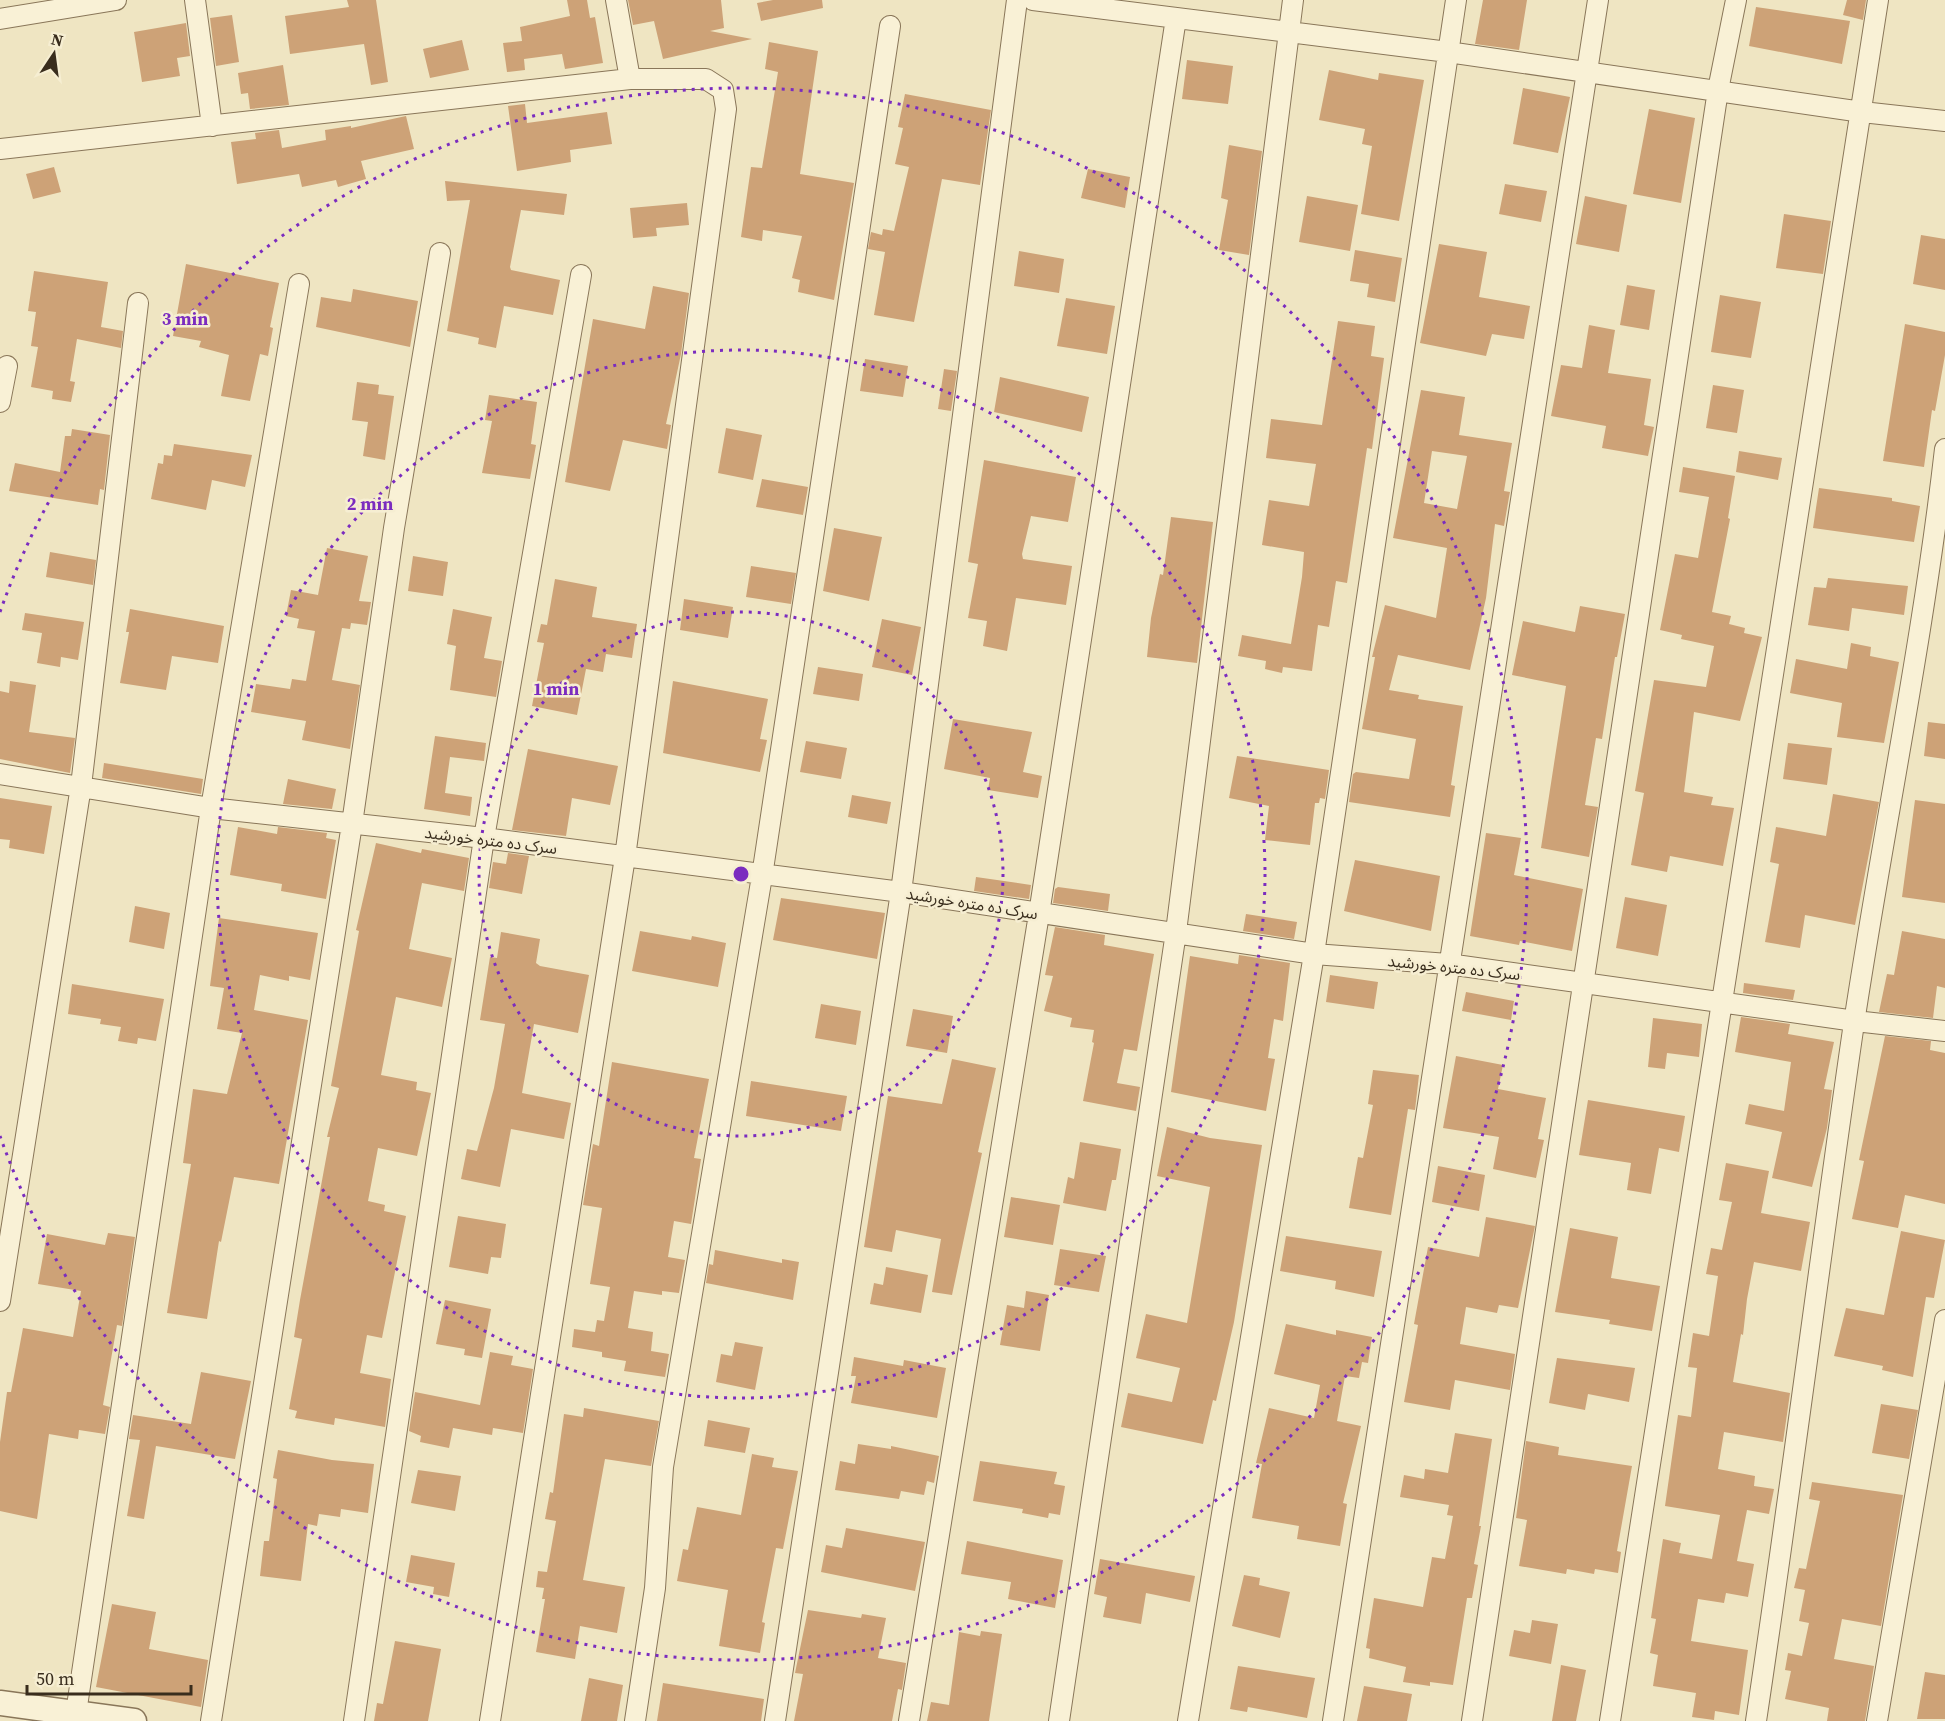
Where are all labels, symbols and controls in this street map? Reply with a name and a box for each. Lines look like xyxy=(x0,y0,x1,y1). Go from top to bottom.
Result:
north arrow xyxy=(24,24,84,84)
text: N xyxy=(49,27,66,51)
text: 3 min xyxy=(162,306,208,331)
text: 2 min xyxy=(347,491,393,516)
text: 1 min xyxy=(533,676,579,701)
street label: سرک ده متره خورشید xyxy=(423,821,559,859)
centre of rings xyxy=(731,864,751,884)
street label: سرک ده متره خورشید xyxy=(904,882,1040,924)
street label: سرک ده متره خورشید xyxy=(1386,949,1522,985)
scale bar xyxy=(27,1658,190,1696)
text: 50 m xyxy=(36,1666,74,1691)

